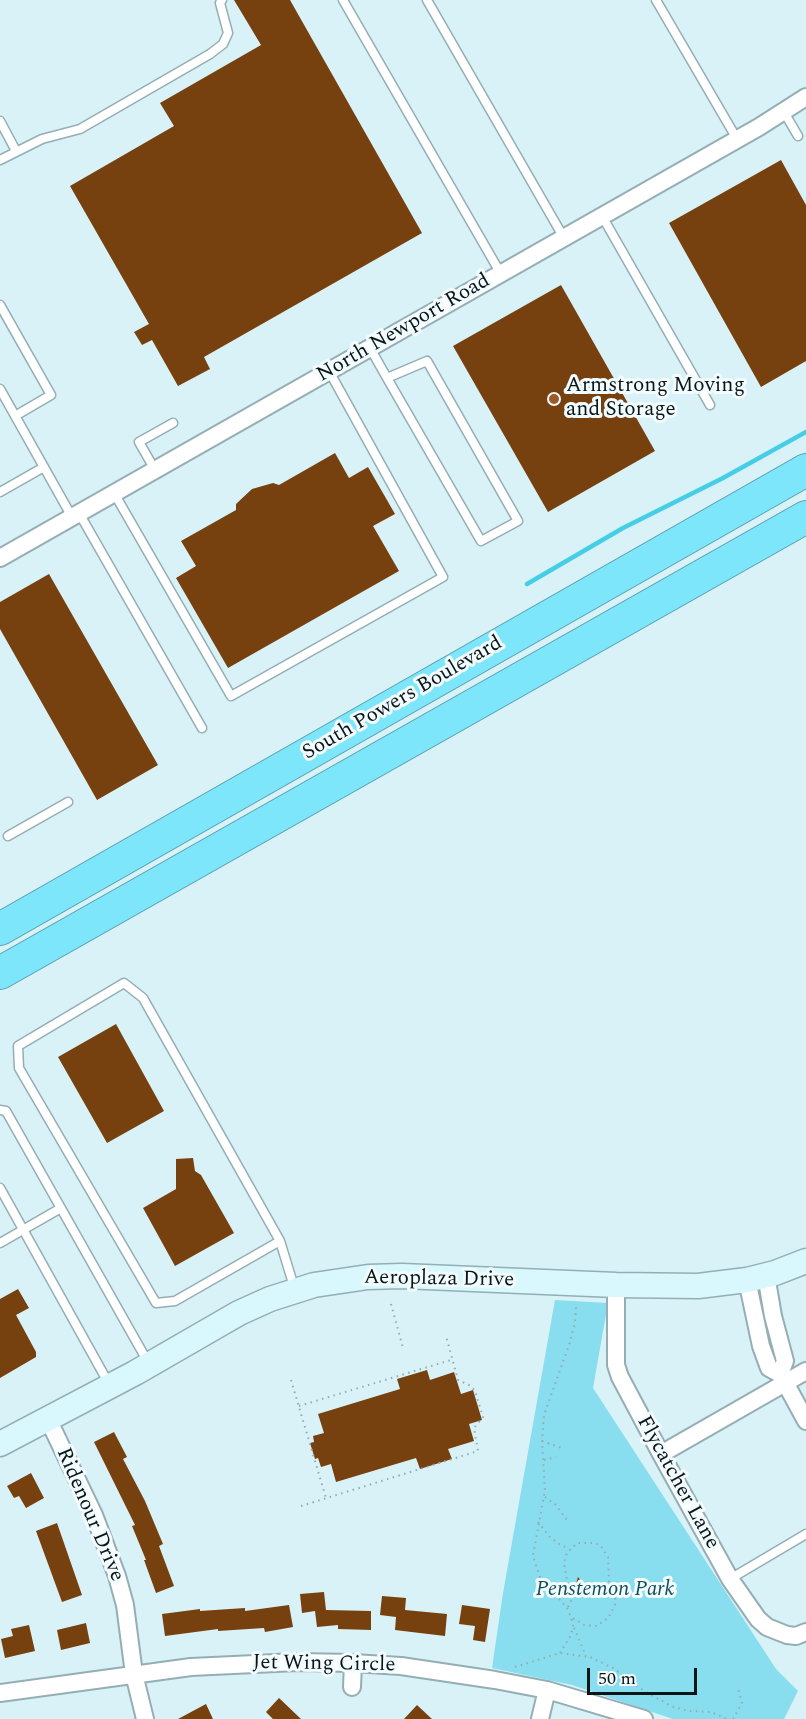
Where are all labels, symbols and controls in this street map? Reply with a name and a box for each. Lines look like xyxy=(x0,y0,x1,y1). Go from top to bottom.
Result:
street label: North Newport Road xyxy=(313,269,495,389)
place label: Armstrong Moving and Storage xyxy=(566,374,745,424)
marker: Armstrong Moving and Storage xyxy=(547,392,561,406)
street label: South Powers Boulevard xyxy=(299,631,507,767)
street label: Aeroplaza Drive xyxy=(364,1266,514,1294)
street label: Flycatcher Lane xyxy=(630,1412,724,1554)
street label: Ridenour Drive xyxy=(50,1444,128,1586)
park label: Penstemon Park xyxy=(536,1578,674,1604)
street label: Jet Wing Circle xyxy=(252,1651,396,1679)
scale bar xyxy=(590,1656,700,1694)
text: 50 m xyxy=(598,1665,636,1692)

